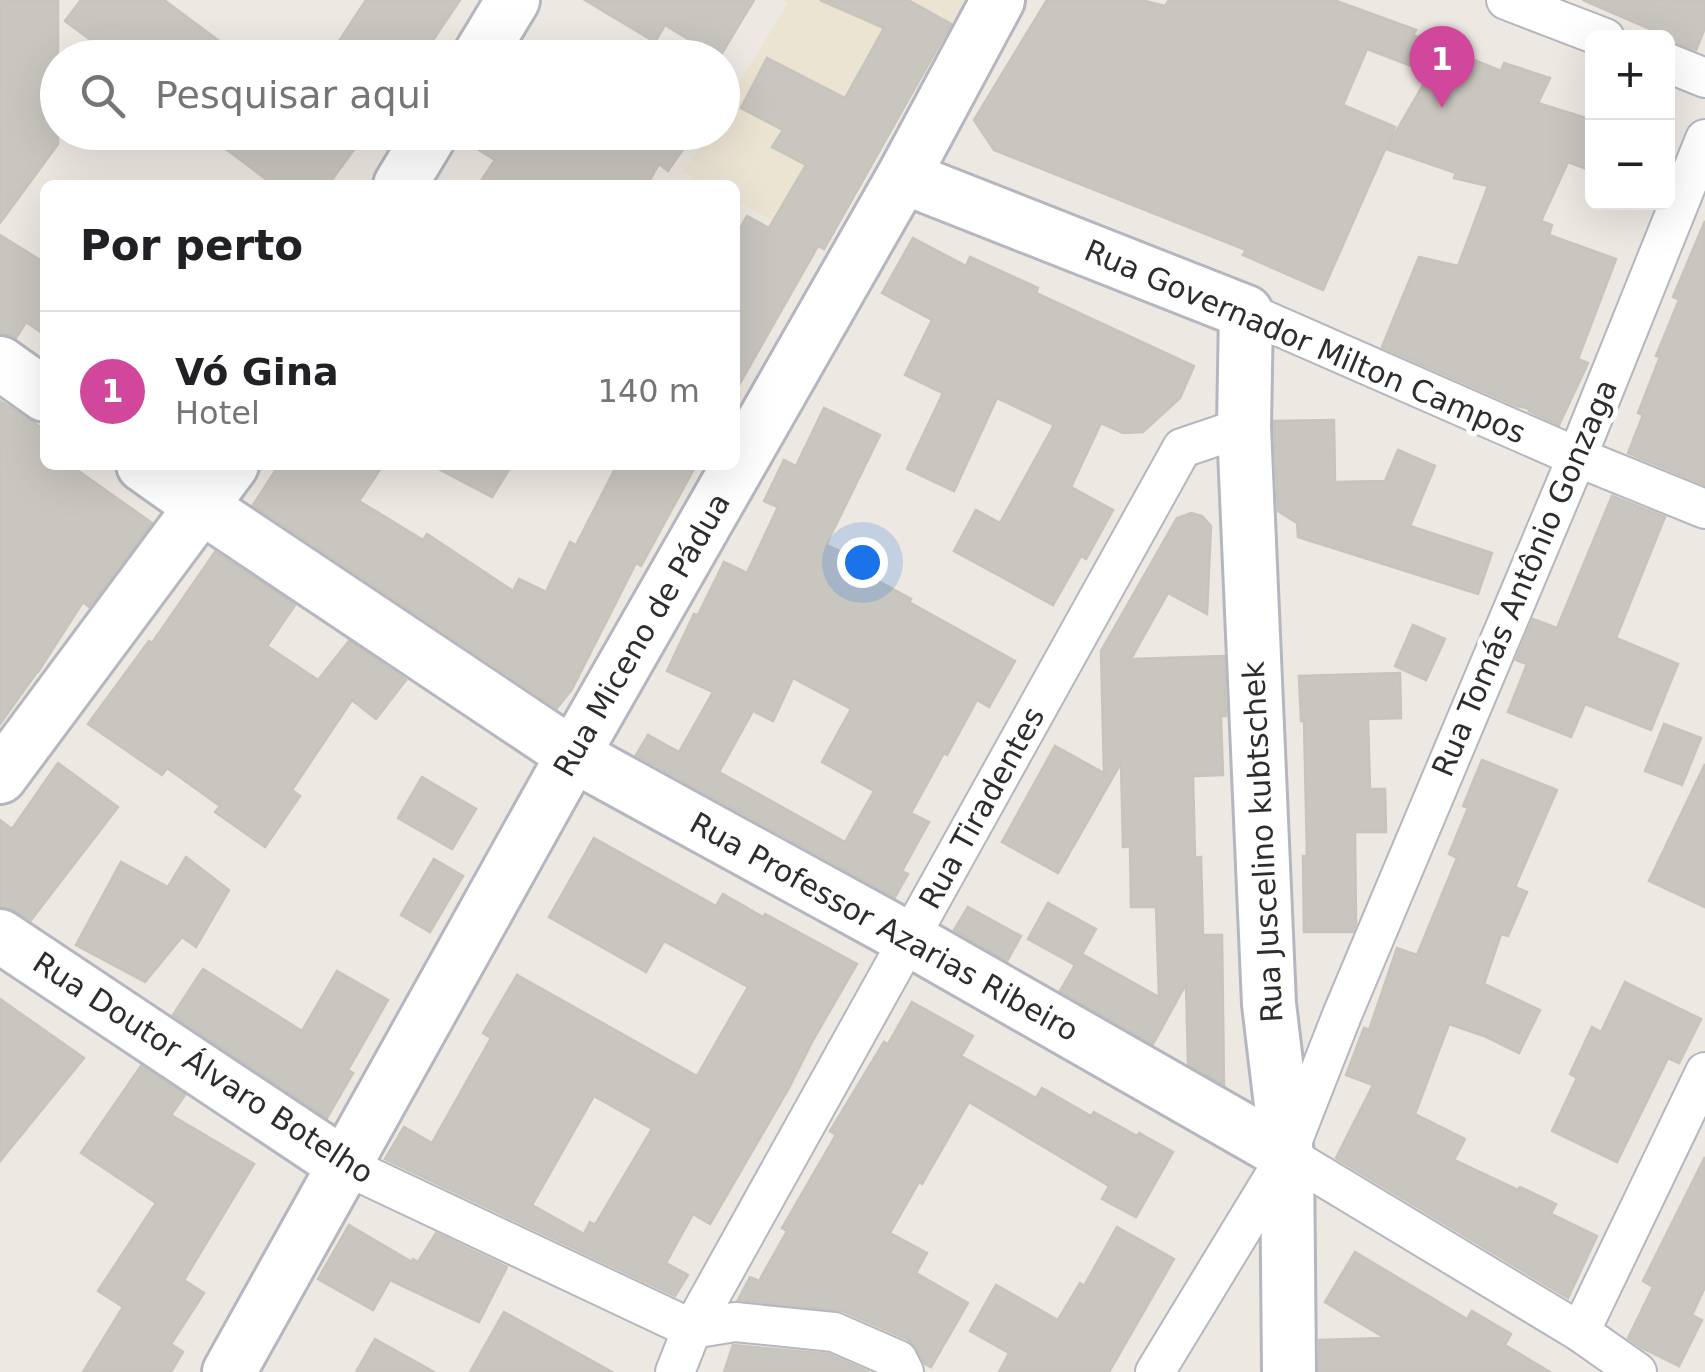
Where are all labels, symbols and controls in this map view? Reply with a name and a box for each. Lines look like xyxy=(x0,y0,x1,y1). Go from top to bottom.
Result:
pin: 1 xyxy=(1410,26,1474,108)
map controls xyxy=(1585,30,1675,210)
button: + xyxy=(1585,30,1675,120)
search box xyxy=(40,40,740,150)
icon: search xyxy=(75,68,130,123)
text: Pesquisar aqui xyxy=(155,73,431,117)
button: − xyxy=(1585,120,1675,210)
text: Por perto xyxy=(80,221,303,270)
street label: Rua Governador Milton Campos xyxy=(1079,233,1531,451)
text: Vó Gina xyxy=(175,350,339,394)
text: 1 xyxy=(101,372,124,410)
text: 140 m xyxy=(598,372,700,410)
street label: Rua Tomás Antônio Gonzaga xyxy=(1425,374,1624,782)
text: Hotel xyxy=(175,394,260,432)
street label: Rua Miceno de Pádua xyxy=(546,487,737,783)
your location xyxy=(837,537,888,588)
street label: Rua Juscelino kubtschek xyxy=(1236,660,1289,1024)
street label: Rua Tiradentes xyxy=(912,701,1051,915)
street label: Rua Professor Azarias Ribeiro xyxy=(684,805,1084,1048)
street label: Rua Doutor Álvaro Botelho xyxy=(27,944,380,1191)

